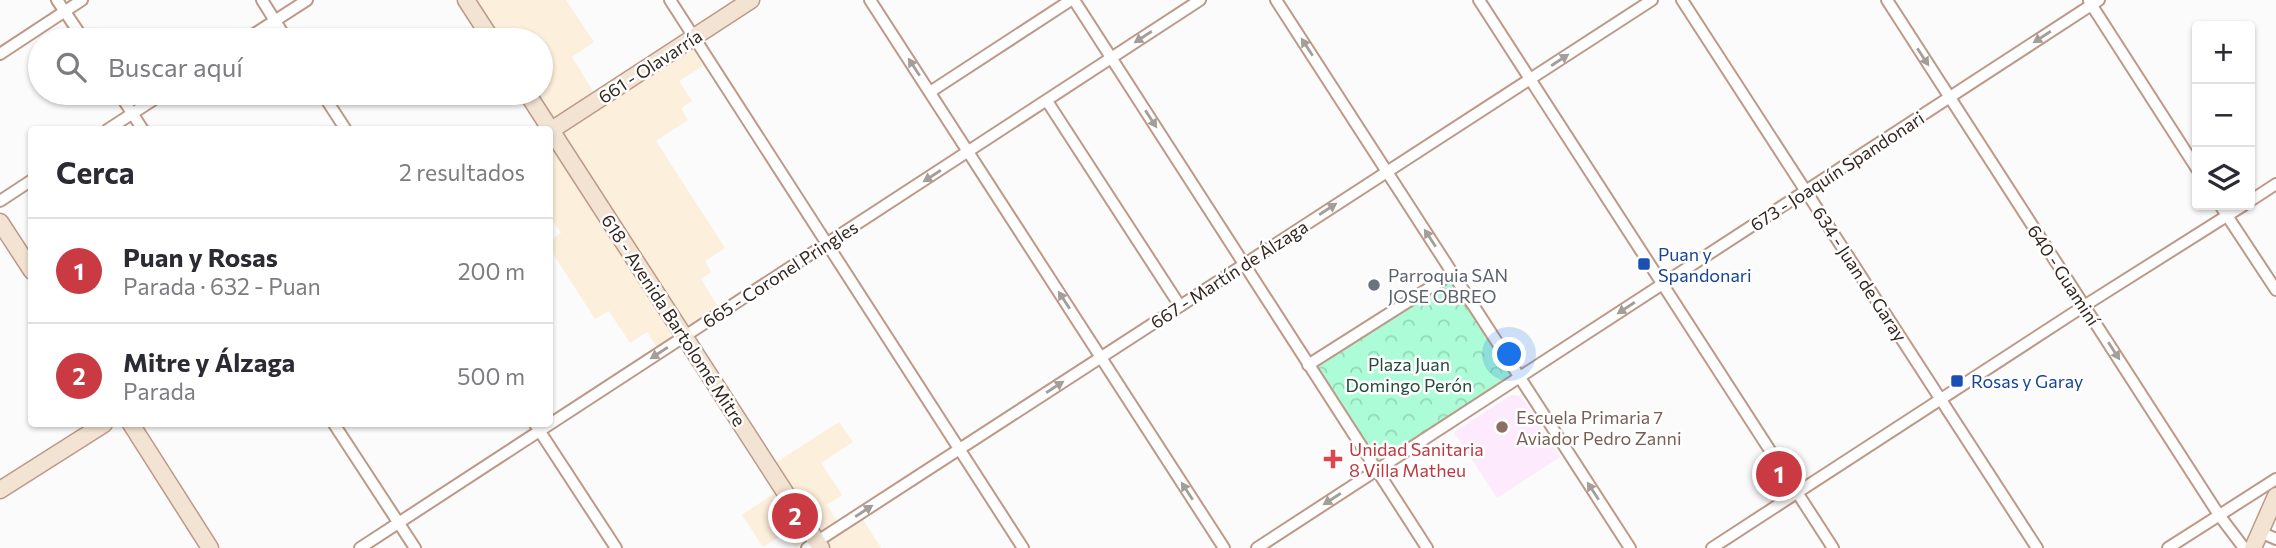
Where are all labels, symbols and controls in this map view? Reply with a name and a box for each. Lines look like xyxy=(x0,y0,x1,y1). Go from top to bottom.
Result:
map controls xyxy=(2192,21,2255,210)
button: + xyxy=(2192,21,2255,84)
street label: 661 - Olavarría xyxy=(594,24,706,108)
search box xyxy=(28,28,553,105)
one-way arrow xyxy=(1133,31,1153,44)
one-way arrow xyxy=(2032,31,2052,44)
one-way arrow xyxy=(1300,37,1313,56)
icon: search xyxy=(52,48,90,86)
one-way arrow xyxy=(1917,48,1930,67)
text: Buscar aquí xyxy=(108,51,243,82)
one-way arrow xyxy=(1551,53,1570,66)
one-way arrow xyxy=(907,58,920,77)
button: − xyxy=(2192,84,2255,147)
street label: 673 - Joaquín Spandonari xyxy=(1746,106,1928,236)
one-way arrow xyxy=(1144,110,1157,129)
button: layers xyxy=(2192,147,2255,210)
text: Cerca xyxy=(56,153,135,190)
text: 2 resultados xyxy=(399,158,525,186)
one-way arrow xyxy=(923,169,942,182)
street label: 634 - Juan de Garay xyxy=(1808,202,1912,346)
one-way arrow xyxy=(1318,203,1338,216)
street label: 618 - Avenida Bartolomé Mitre xyxy=(597,210,751,430)
street label: 667 - Martín de Álzaga xyxy=(1146,215,1312,333)
street label: 665 - Coronel Pringles xyxy=(698,216,862,332)
street label: 640 - Guaminí xyxy=(2023,220,2106,331)
one-way arrow xyxy=(1423,228,1436,247)
text: Puan y Rosas xyxy=(123,241,278,272)
place label: Puan y Spandonari xyxy=(1658,243,1752,286)
marker: Puan y Spandonari xyxy=(1636,256,1652,272)
text: 1 xyxy=(74,257,84,285)
text: 200 m xyxy=(458,257,525,285)
place label: Parroquia SAN JOSE OBREO xyxy=(1388,264,1508,307)
text: Parada · 632 - Puan xyxy=(123,272,321,300)
marker: Parroquia SAN JOSE OBREO xyxy=(1366,277,1382,293)
one-way arrow xyxy=(1057,290,1070,309)
one-way arrow xyxy=(1616,302,1635,315)
your location xyxy=(1492,337,1526,371)
one-way arrow xyxy=(2107,342,2120,361)
text: Mitre y Álzaga xyxy=(123,346,295,377)
one-way arrow xyxy=(650,346,669,359)
park label: Plaza Juan Domingo Perón xyxy=(1346,353,1472,396)
text: 2 xyxy=(72,362,86,390)
text: 500 m xyxy=(457,362,525,390)
place label: Rosas y Garay xyxy=(1971,370,2083,392)
marker: Rosas y Garay xyxy=(1949,373,1965,389)
text: Parada xyxy=(123,377,196,405)
one-way arrow xyxy=(1046,381,1065,394)
place label: Escuela Primaria 7 Aviador Pedro Zanni xyxy=(1516,406,1682,449)
marker: Escuela Primaria 7 Aviador Pedro Zanni xyxy=(1494,419,1510,435)
place label: Unidad Sanitaria 8 Villa Matheu xyxy=(1349,438,1484,481)
pin: 1 xyxy=(1756,448,1802,500)
marker: Unidad Sanitaria 8 Villa Matheu xyxy=(1323,449,1343,469)
one-way arrow xyxy=(1181,481,1194,500)
one-way arrow xyxy=(1587,481,1600,500)
pin: 2 xyxy=(772,490,818,542)
one-way arrow xyxy=(1322,493,1342,506)
one-way arrow xyxy=(855,504,874,517)

